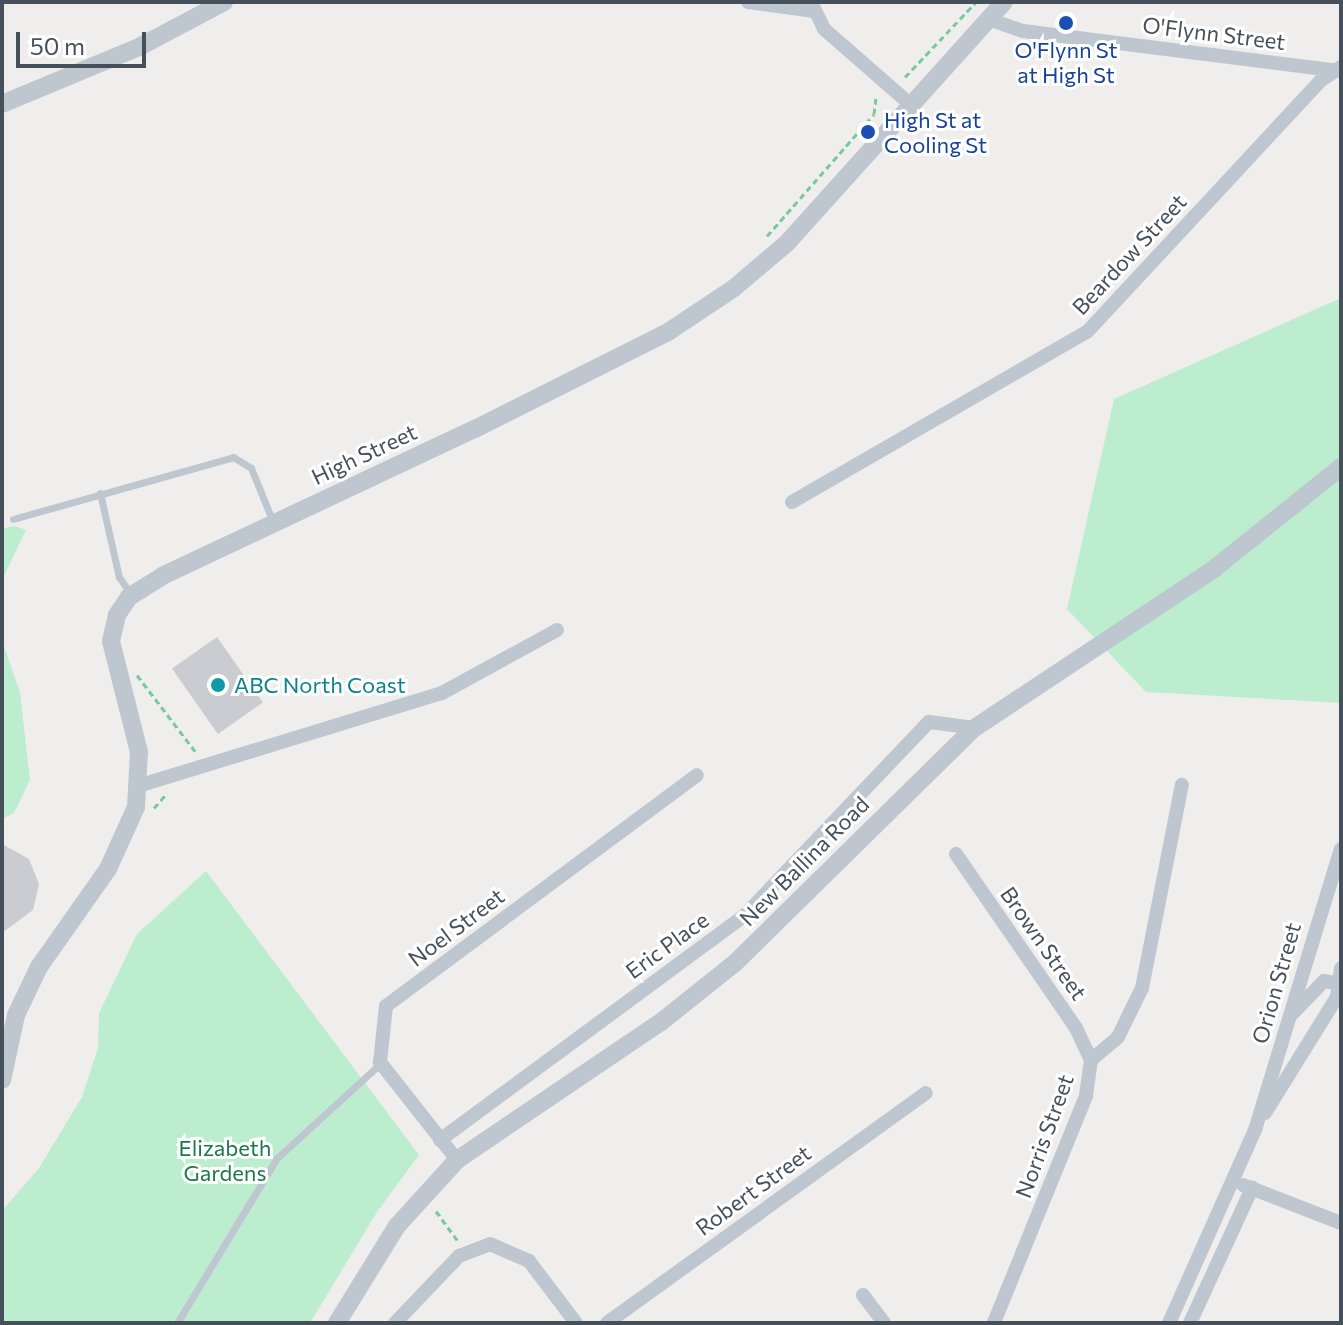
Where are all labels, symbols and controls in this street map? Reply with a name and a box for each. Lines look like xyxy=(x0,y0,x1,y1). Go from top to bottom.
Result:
street label: O'Flynn Street xyxy=(1141,11,1287,55)
marker: O'Flynn St at High St xyxy=(1057,14,1075,32)
scale bar xyxy=(20,16,150,66)
text: 50 m xyxy=(30,31,85,60)
place label: O'Flynn St at High St xyxy=(1014,36,1118,88)
place label: High St at Cooling St xyxy=(884,106,987,158)
marker: High St at Cooling St xyxy=(859,123,877,141)
street label: Beardow Street xyxy=(1066,188,1192,320)
street label: High Street xyxy=(307,418,421,490)
place label: ABC North Coast xyxy=(234,672,406,698)
marker: ABC North Coast xyxy=(209,676,227,694)
street label: New Ballina Road xyxy=(734,791,874,931)
street label: Brown Street xyxy=(995,881,1093,1005)
street label: Noel Street xyxy=(403,882,509,972)
street label: Eric Place xyxy=(620,906,714,984)
street label: Orion Street xyxy=(1246,919,1306,1047)
street label: Norris Street xyxy=(1009,1071,1079,1201)
park label: Elizabeth Gardens xyxy=(179,1134,271,1186)
street label: Robert Street xyxy=(690,1139,816,1241)

